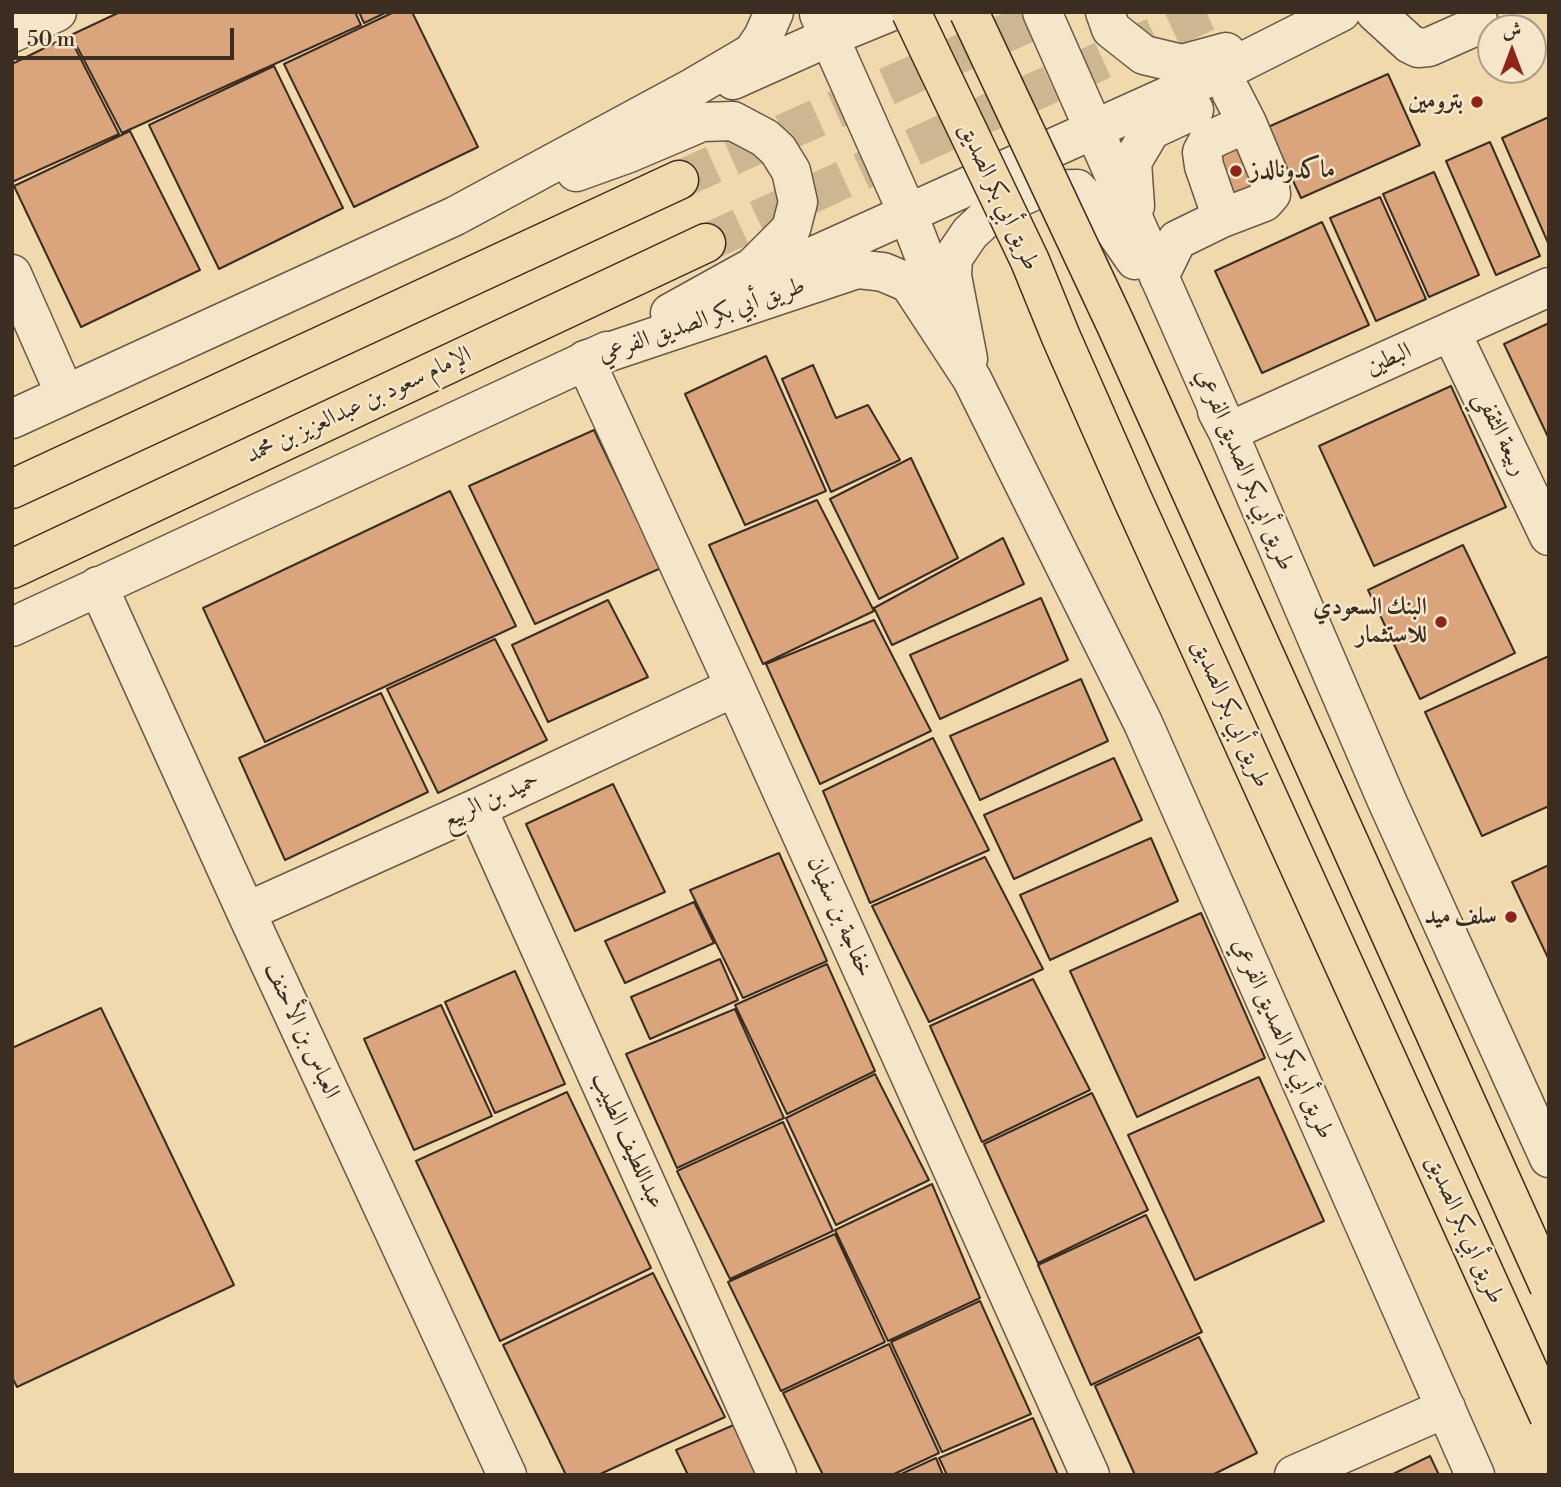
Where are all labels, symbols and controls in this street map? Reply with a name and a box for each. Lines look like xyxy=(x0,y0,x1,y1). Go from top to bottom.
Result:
scale bar xyxy=(18,14,238,58)
north arrow xyxy=(1477,14,1547,84)
text: ش xyxy=(1503,18,1521,42)
text: 50 m xyxy=(27,27,75,53)
place label: بترومين xyxy=(1408,88,1463,116)
marker: بترومين xyxy=(1469,94,1485,110)
street label: طريق أبي بكر الصديق xyxy=(951,119,1045,275)
place label: ماكدونالدز xyxy=(1250,157,1335,185)
marker: ماكدونالدز xyxy=(1228,163,1244,179)
street label: طريق أبي بكر الصديق الفرعي xyxy=(595,272,809,370)
street label: البطين xyxy=(1362,337,1416,383)
street label: الإمام سعود بن عبدالعزيز بن محمد xyxy=(242,341,476,471)
street label: طريق أبي بكر الصديق الفرعي xyxy=(1188,365,1300,575)
street label: ربيعة الثقفي xyxy=(1467,387,1533,481)
place label: البنك السعودي للاستثمار xyxy=(1313,594,1427,650)
marker: البنك السعودي للاستثمار xyxy=(1433,614,1449,630)
street label: طريق أبي بكر الصديق xyxy=(1184,635,1276,793)
street label: حميد بن الربيع xyxy=(438,766,544,836)
street label: خفاجة بن سفيان xyxy=(800,852,878,982)
place label: سلف ميد xyxy=(1424,903,1497,931)
marker: سلف ميد xyxy=(1503,909,1519,925)
street label: طريق أبي بكر الصديق الفرعي xyxy=(1225,934,1339,1144)
street label: العباس بن الأحنف xyxy=(257,958,345,1104)
street label: عبداللطيف الطبيب xyxy=(584,1068,670,1214)
street label: طريق أبي بكر الصديق xyxy=(1418,1151,1510,1309)

